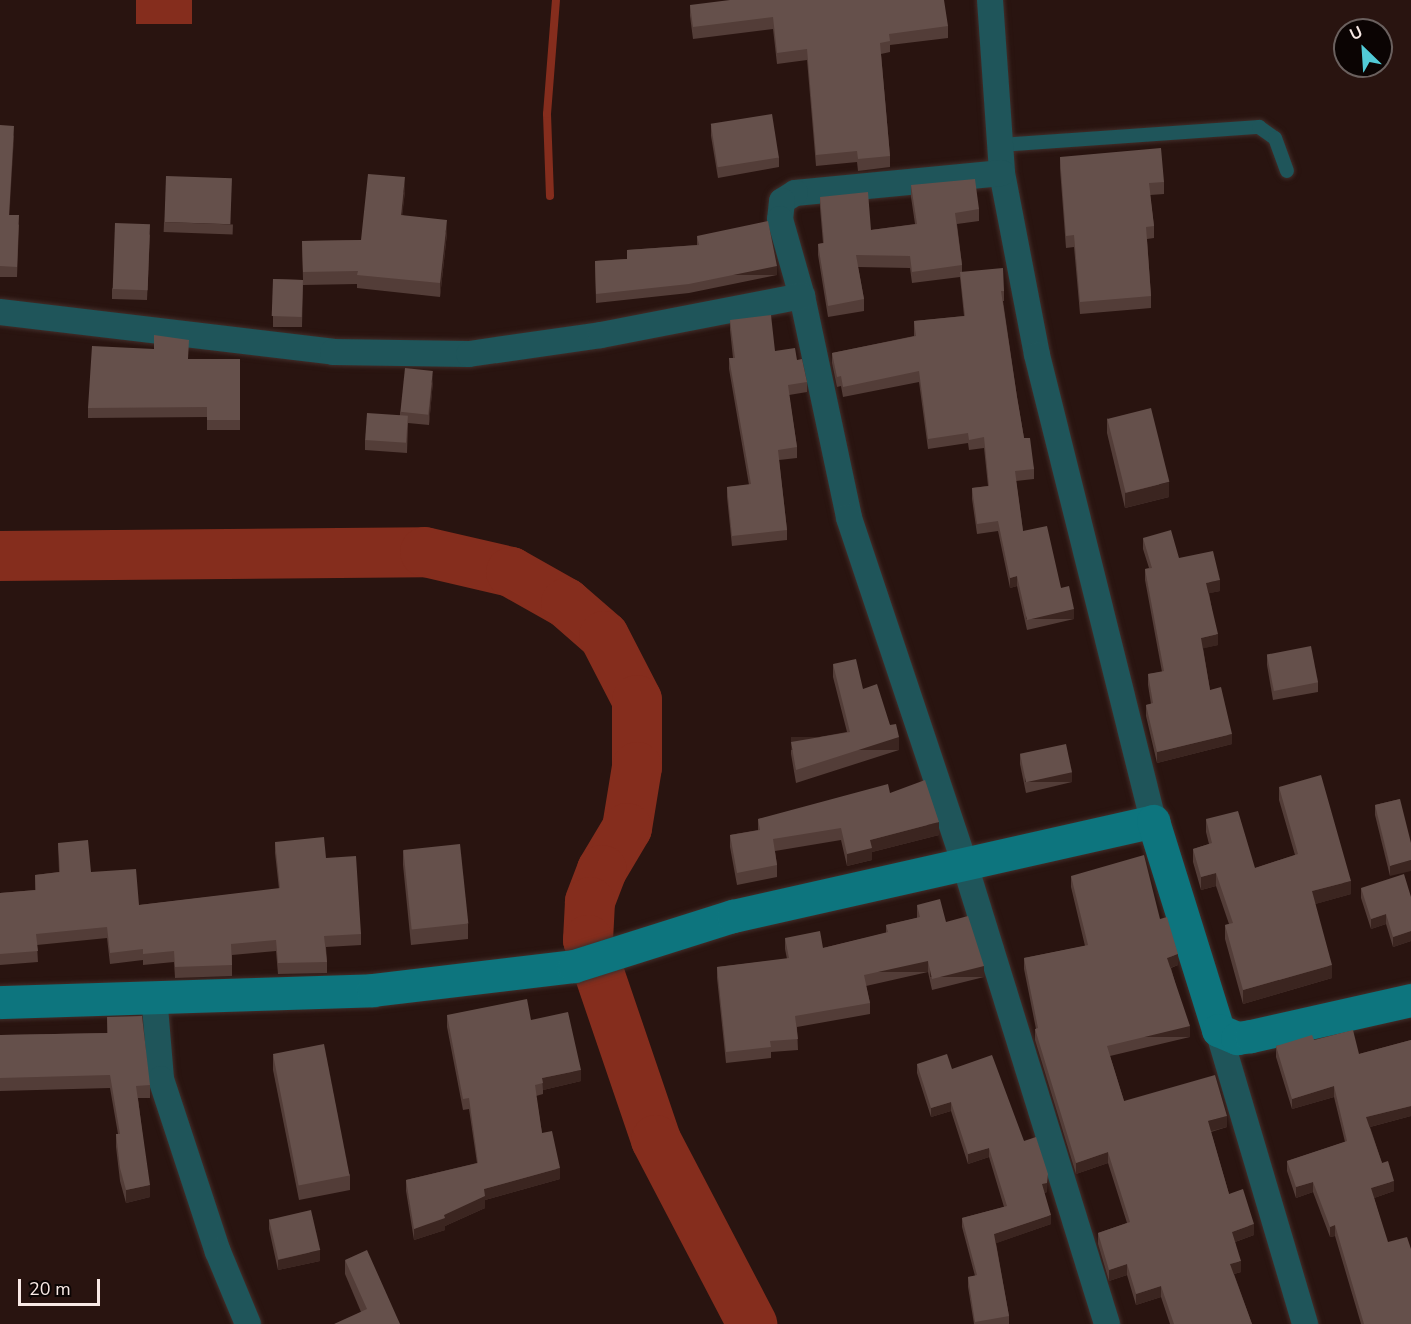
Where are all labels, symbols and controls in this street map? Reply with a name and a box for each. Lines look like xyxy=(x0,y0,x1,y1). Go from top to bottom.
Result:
north arrow xyxy=(1333,18,1393,78)
text: U xyxy=(1346,21,1366,46)
scale bar xyxy=(21,1267,104,1305)
text: 20 m xyxy=(29,1277,71,1301)

